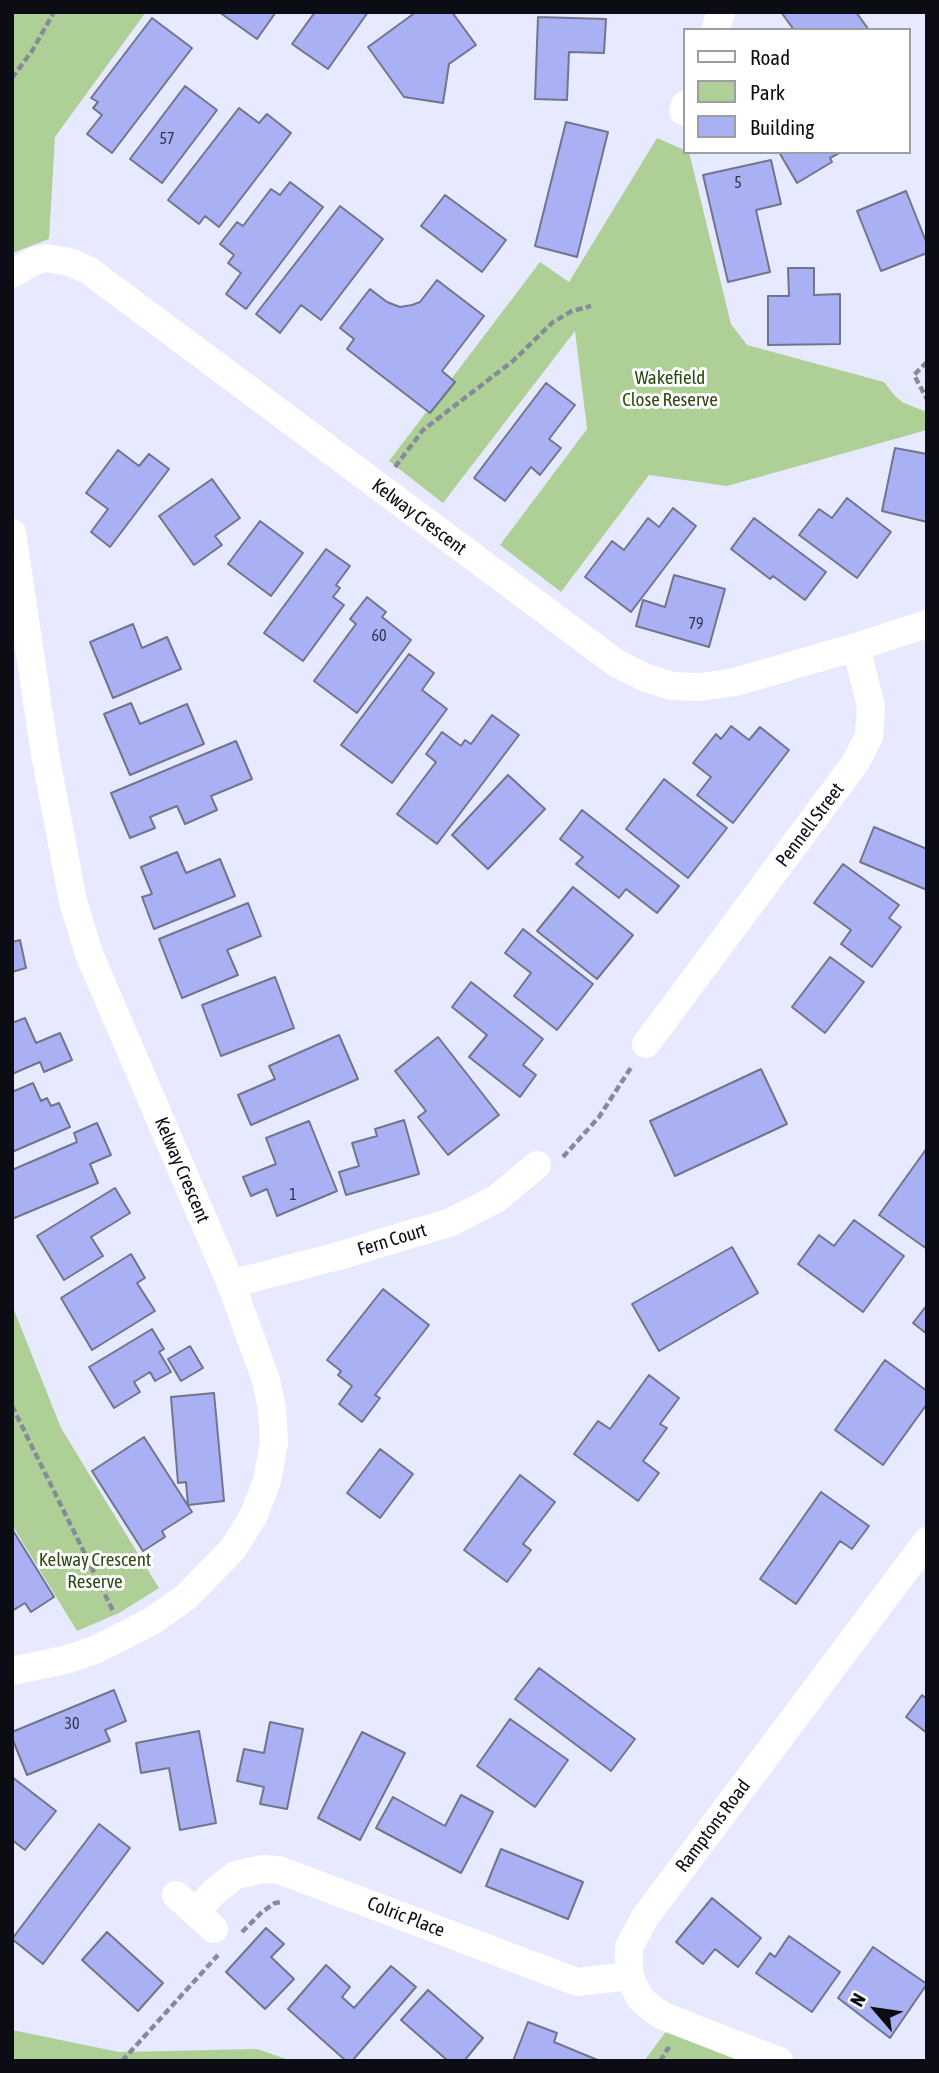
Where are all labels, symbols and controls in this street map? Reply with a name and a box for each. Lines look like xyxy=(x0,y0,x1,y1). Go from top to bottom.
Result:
legend xyxy=(684,28,911,154)
text: Road xyxy=(750,45,790,69)
text: Park xyxy=(750,80,785,104)
text: Building xyxy=(750,115,814,139)
house number: 57 xyxy=(159,129,175,149)
house number: 5 xyxy=(734,173,742,193)
park label: Wakefield Close Reserve xyxy=(622,367,718,411)
street label: Kelway Crescent xyxy=(367,474,471,560)
house number: 79 xyxy=(688,614,704,634)
house number: 60 xyxy=(371,626,387,646)
street label: Pennell Street xyxy=(771,779,849,871)
street label: Kelway Crescent xyxy=(149,1114,215,1226)
house number: 1 xyxy=(289,1185,297,1205)
street label: Fern Court xyxy=(355,1219,429,1261)
park label: Kelway Crescent Reserve xyxy=(39,1549,151,1593)
house number: 30 xyxy=(64,1714,80,1734)
street label: Ramptons Road xyxy=(671,1775,755,1877)
street label: Colric Place xyxy=(364,1892,448,1942)
north arrow xyxy=(841,1975,911,2045)
text: N xyxy=(845,1990,870,2010)

